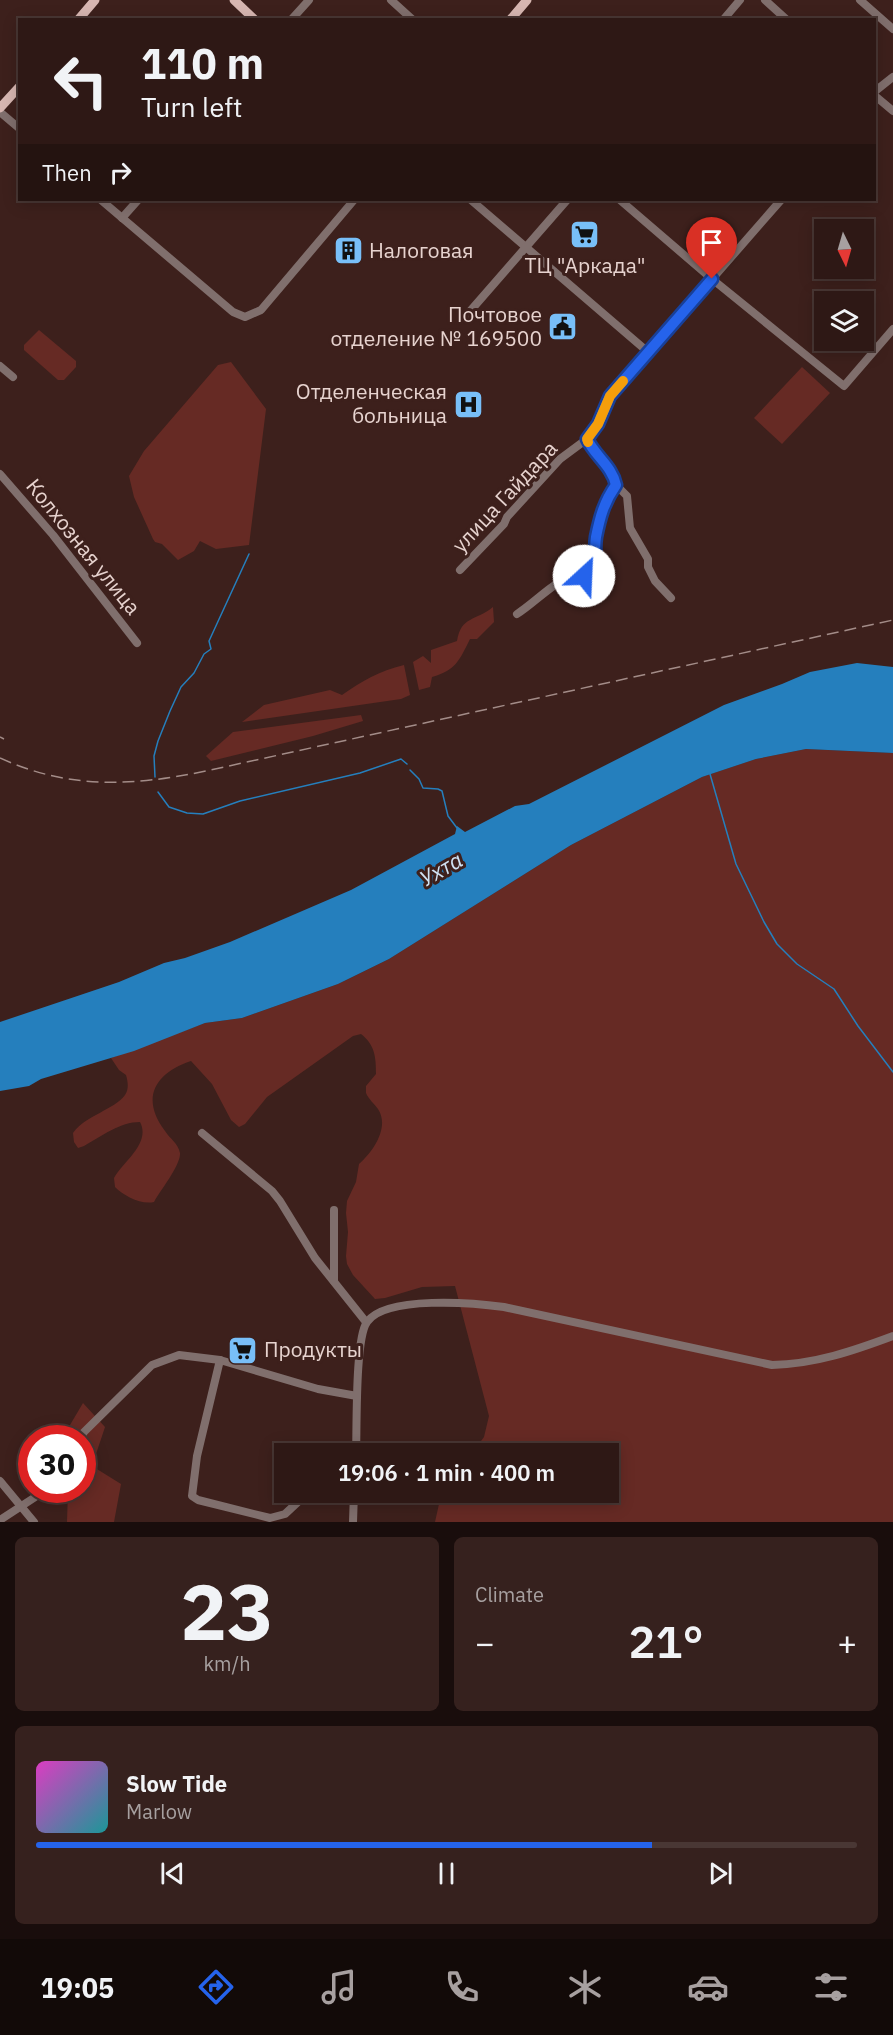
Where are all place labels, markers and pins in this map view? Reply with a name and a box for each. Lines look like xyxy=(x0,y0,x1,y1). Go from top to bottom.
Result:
pin xyxy=(686,217,737,279)
supermarket icon: ТЦ "Аркада" xyxy=(569,219,601,251)
building icon: Налоговая xyxy=(332,235,364,267)
place label: Налоговая xyxy=(369,236,473,264)
place label: ТЦ "Аркада" xyxy=(525,251,645,279)
place label: Почтовое отделение № 169500 xyxy=(330,300,542,352)
public building icon: Почтовое отделение № 169500 xyxy=(547,311,579,343)
place label: Отделенческая больница xyxy=(296,377,447,429)
hospital icon: Отделенческая больница xyxy=(452,388,484,420)
supermarket icon: Продукты xyxy=(227,1334,259,1366)
place label: Продукты xyxy=(264,1335,362,1363)

